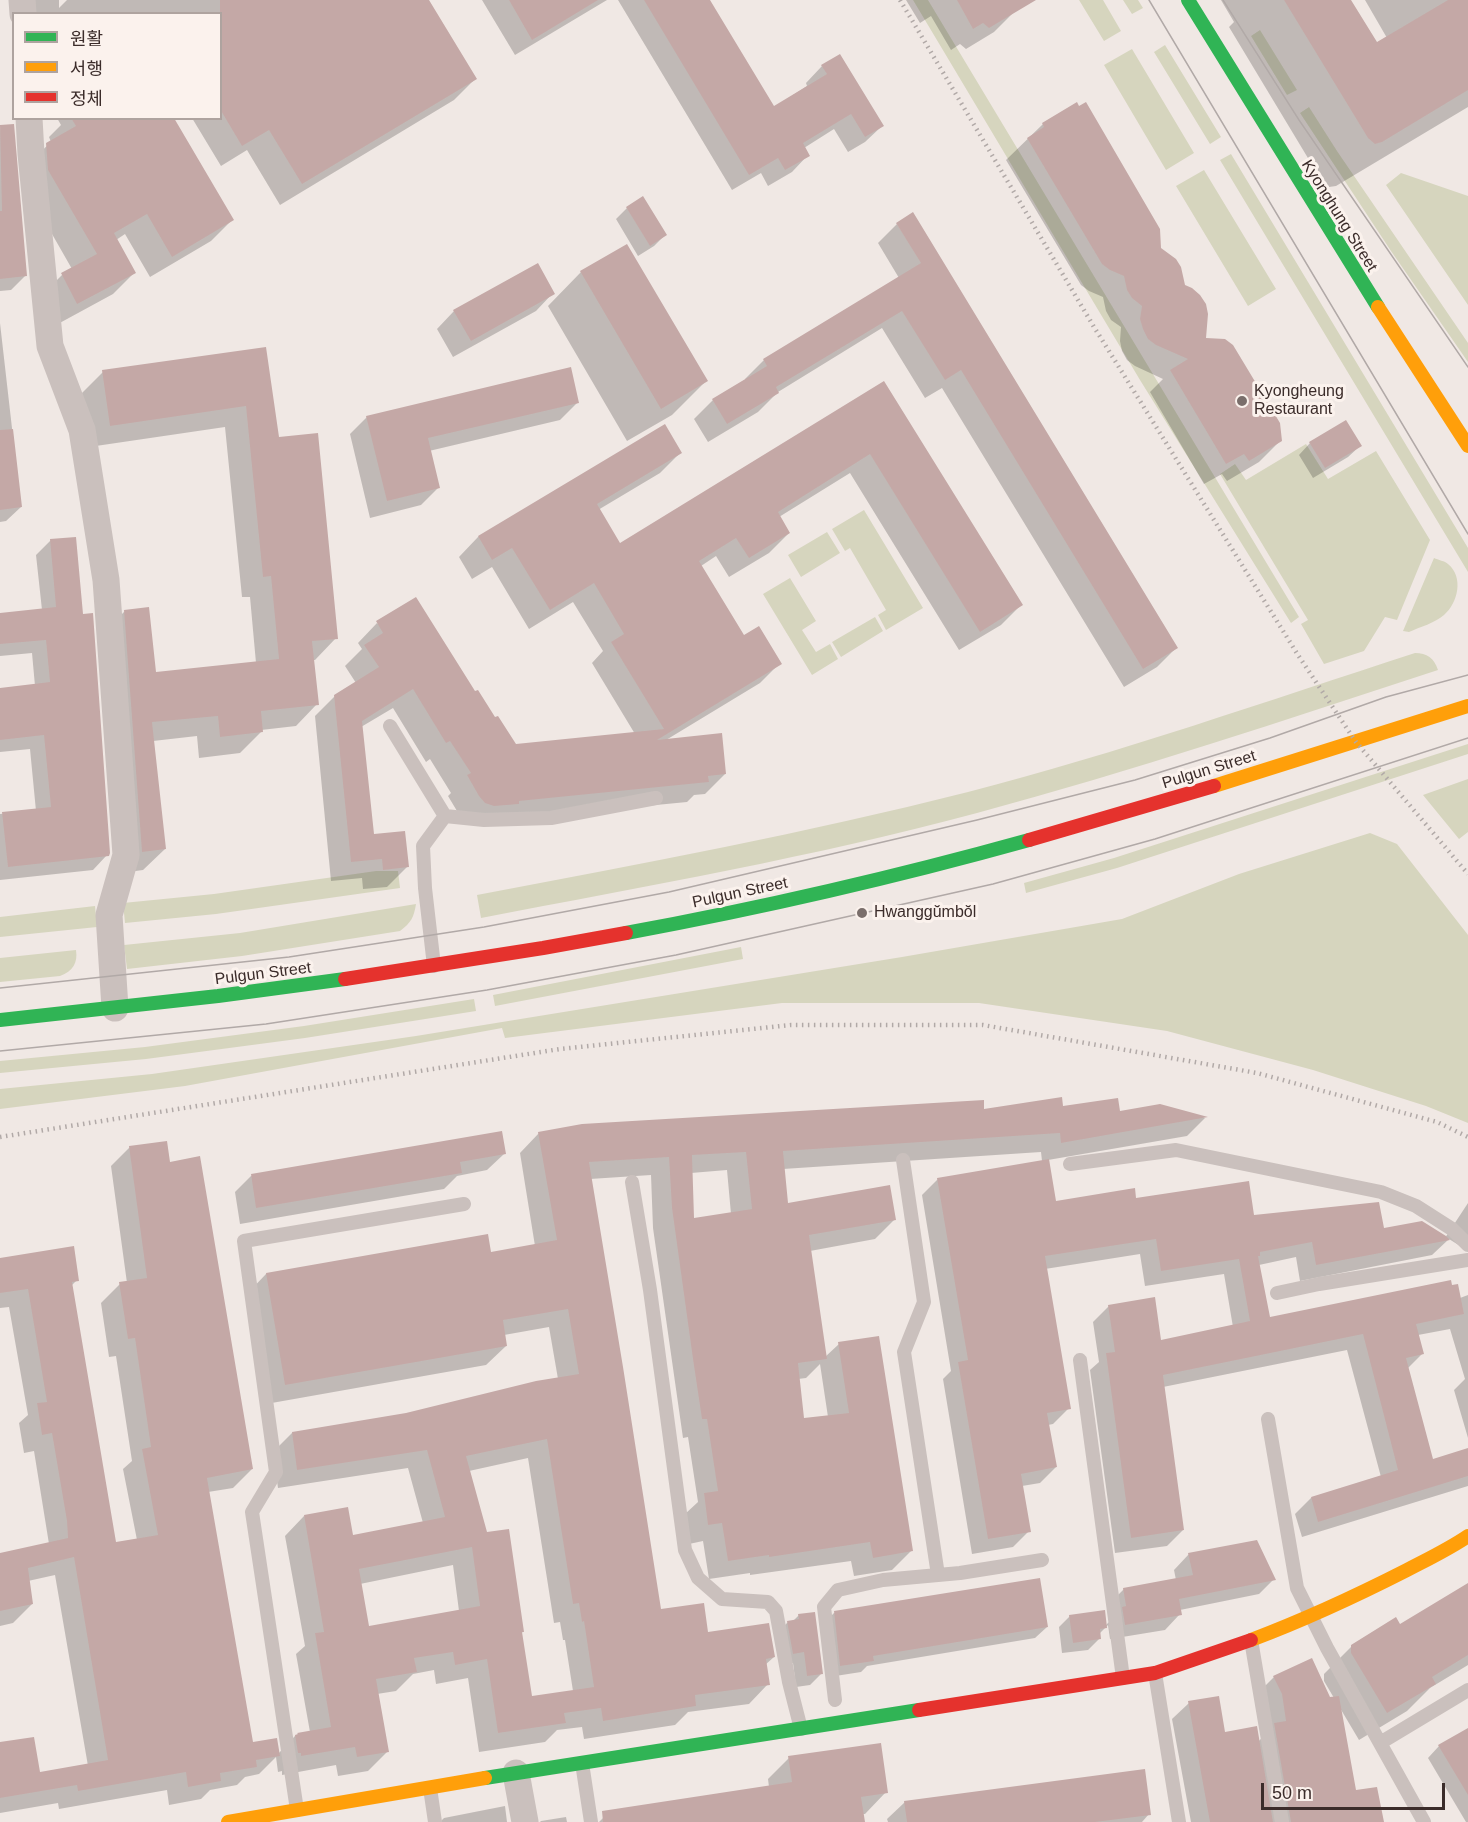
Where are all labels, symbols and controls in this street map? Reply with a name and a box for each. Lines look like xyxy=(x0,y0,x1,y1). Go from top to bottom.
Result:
legend xyxy=(12,12,222,120)
text: 원활 xyxy=(70,29,103,49)
text: 서행 xyxy=(70,59,103,79)
text: 정체 xyxy=(70,89,103,109)
street label: Kyonghung Street xyxy=(1297,157,1381,275)
place label: Kyongheung Restaurant xyxy=(1254,382,1344,420)
marker: Kyongheung Restaurant xyxy=(1235,394,1249,408)
street label: Pulgun Street xyxy=(1160,747,1258,793)
street label: Pulgun Street xyxy=(691,874,789,912)
place label: Hwanggŭmbŏl xyxy=(874,903,976,923)
marker: Hwanggŭmbŏl xyxy=(855,906,869,920)
street label: Pulgun Street xyxy=(214,959,312,989)
scale bar xyxy=(1264,1771,1448,1809)
text: 50 m xyxy=(1272,1783,1312,1803)

